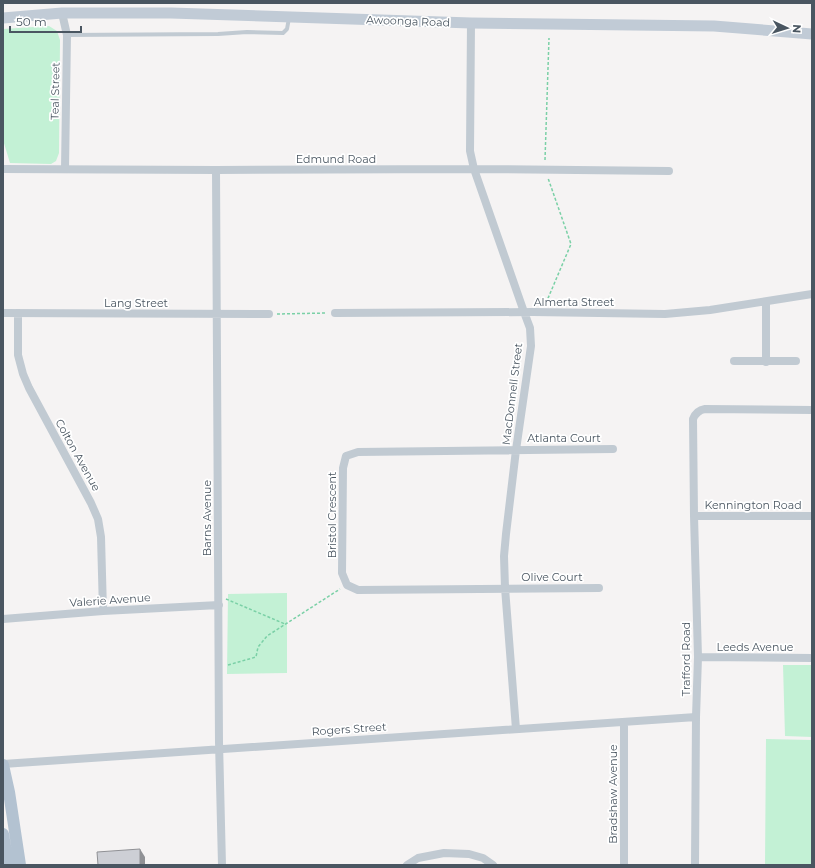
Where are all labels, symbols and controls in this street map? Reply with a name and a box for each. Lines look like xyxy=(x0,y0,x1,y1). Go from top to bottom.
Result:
scale bar xyxy=(10,8,81,34)
north arrow xyxy=(767,8,807,48)
street label: Awoonga Road xyxy=(366,13,450,29)
text: 50 m xyxy=(16,14,47,29)
text: N xyxy=(790,24,804,34)
street label: Teal Street xyxy=(47,61,63,120)
street label: Edmund Road xyxy=(296,152,376,166)
street label: Almerta Street xyxy=(534,295,615,309)
street label: Lang Street xyxy=(104,296,169,310)
street label: MacDonnell Street xyxy=(499,342,525,446)
street label: Colton Avenue xyxy=(52,416,104,494)
street label: Atlanta Court xyxy=(527,431,601,445)
street label: Bristol Crescent xyxy=(325,471,339,558)
street label: Barns Avenue xyxy=(200,479,214,556)
street label: Kennington Road xyxy=(704,498,802,512)
street label: Olive Court xyxy=(521,570,583,584)
street label: Valerie Avenue xyxy=(69,590,151,610)
street label: Trafford Road xyxy=(679,622,693,696)
street label: Leeds Avenue xyxy=(717,640,794,654)
street label: Rogers Street xyxy=(311,719,387,739)
street label: Bradshaw Avenue xyxy=(606,744,620,844)

